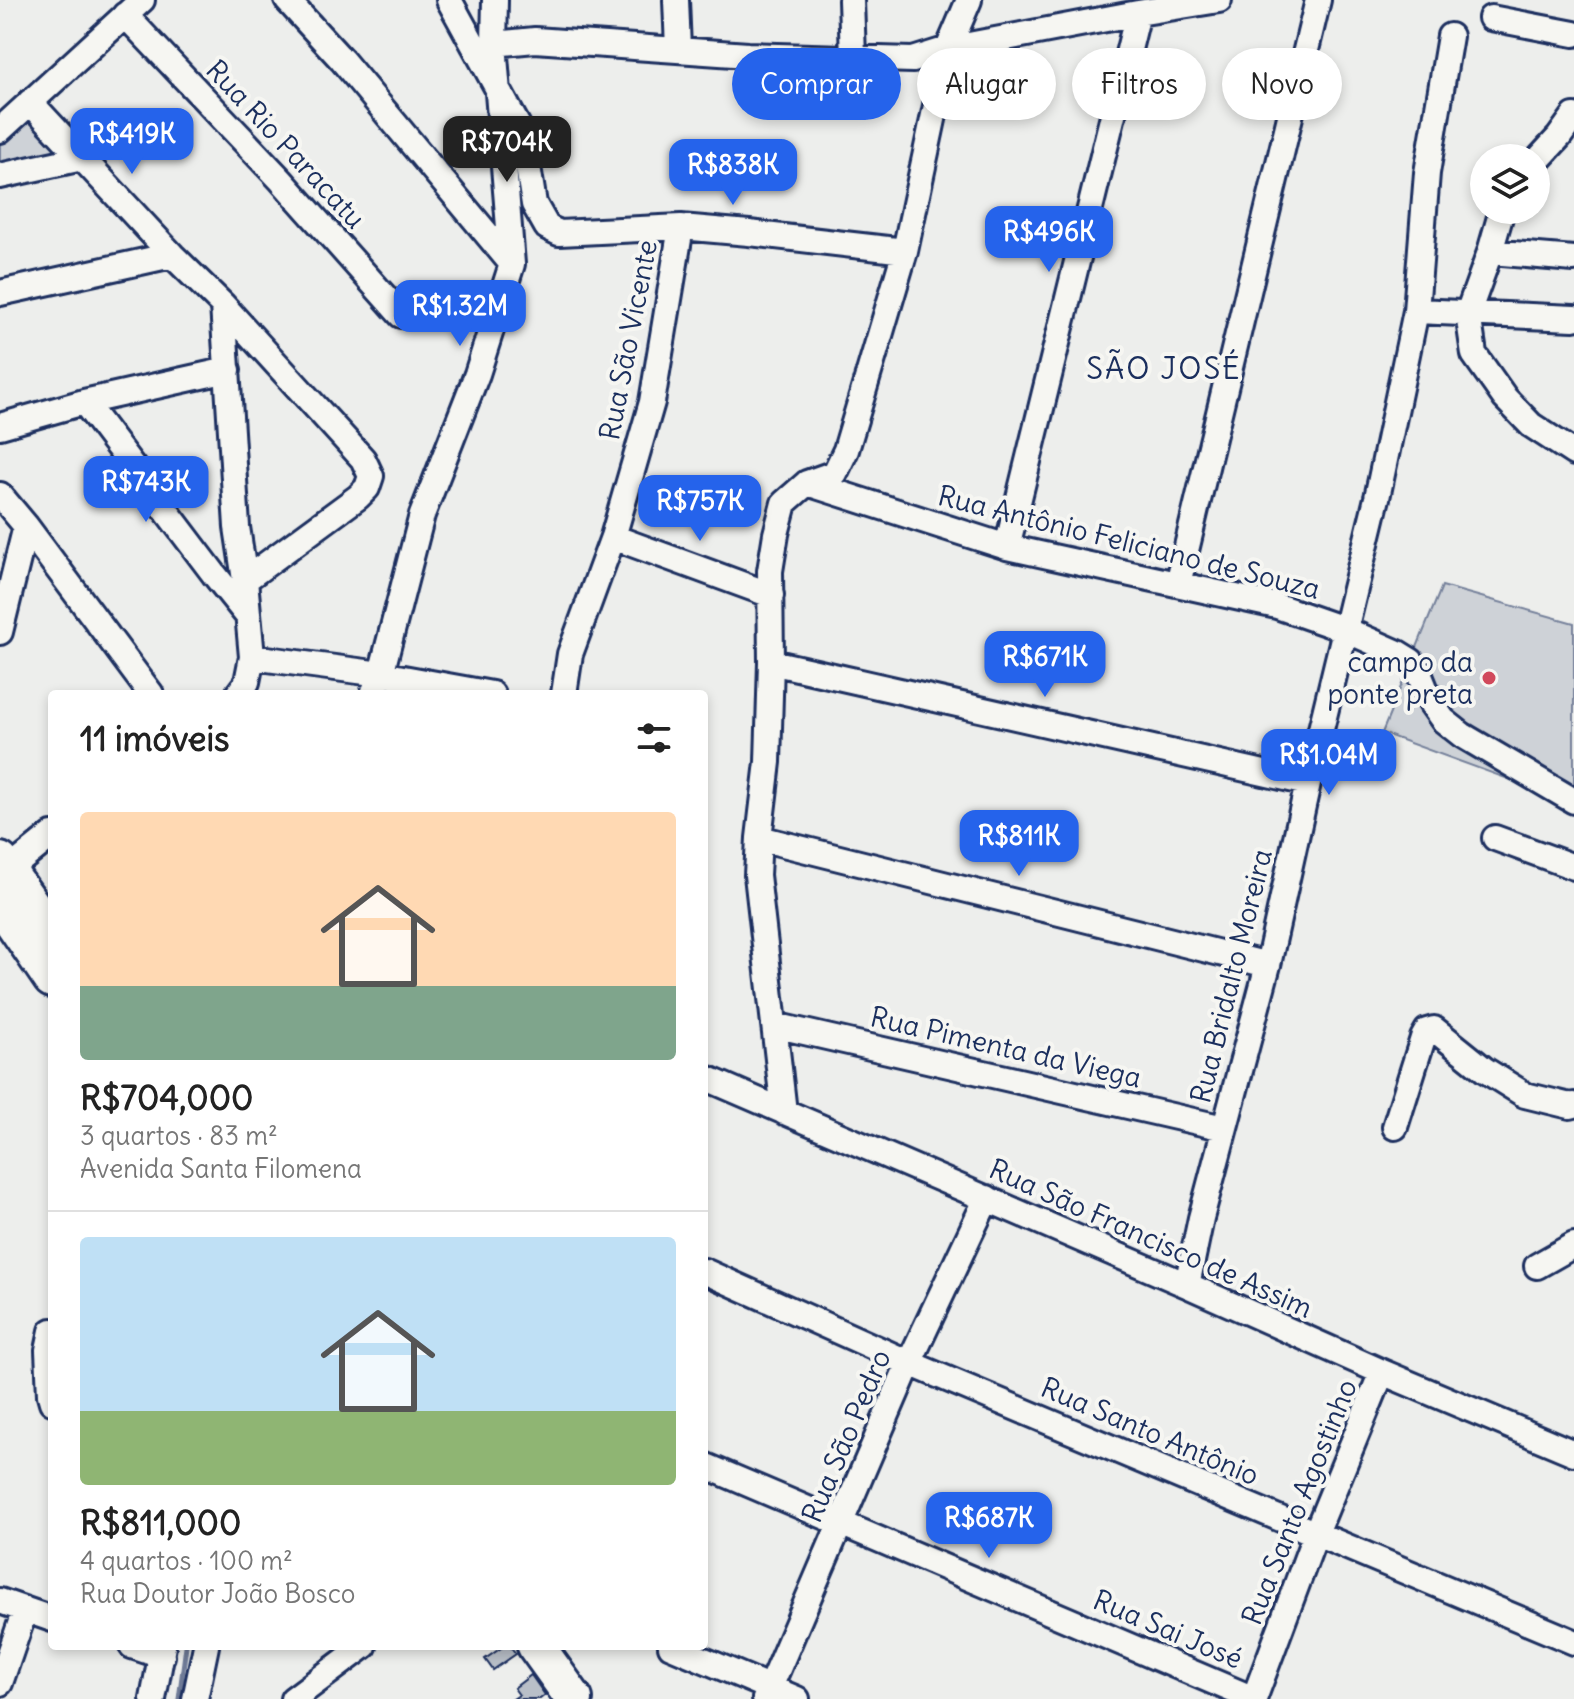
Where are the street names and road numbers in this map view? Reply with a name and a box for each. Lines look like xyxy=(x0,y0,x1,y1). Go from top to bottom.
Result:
street label: Rua Rio Paracatu xyxy=(199,52,373,236)
street label: Rua São Vicente xyxy=(591,237,665,443)
street label: Rua Antônio Feliciano de Souza xyxy=(934,477,1324,607)
street label: Rua Bridalto Moreira xyxy=(1182,845,1280,1107)
street label: Rua Pimenta da Viega xyxy=(867,998,1145,1096)
street label: Rua São Francisco de Assim xyxy=(984,1150,1318,1326)
street label: Rua São Pedro xyxy=(793,1344,899,1528)
street label: Rua Santo Antônio xyxy=(1036,1369,1264,1493)
street label: Rua Santo Agostinho xyxy=(1233,1374,1365,1630)
street label: Rua Sai José xyxy=(1088,1581,1248,1677)

